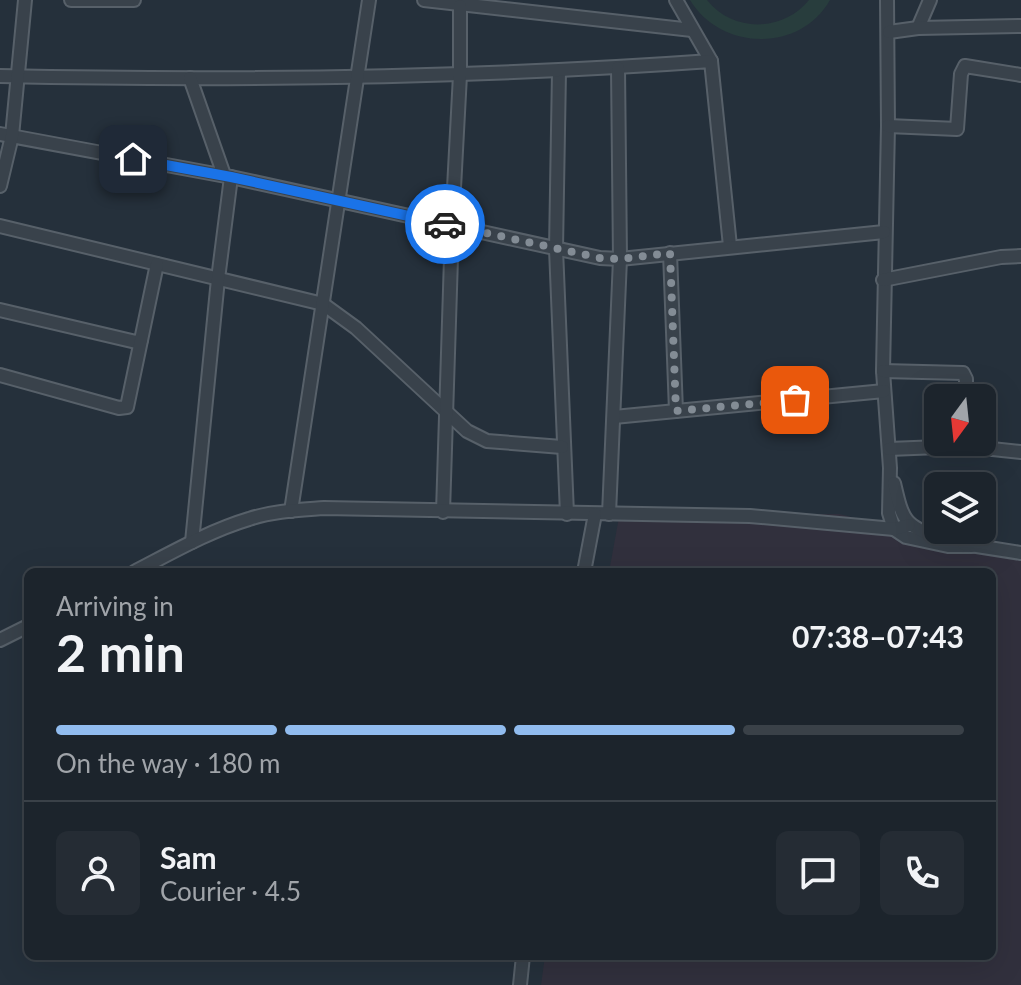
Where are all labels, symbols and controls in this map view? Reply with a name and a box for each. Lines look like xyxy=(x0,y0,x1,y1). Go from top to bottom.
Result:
pin xyxy=(99,125,167,193)
icon: home xyxy=(111,137,155,181)
courier xyxy=(405,184,485,264)
icon: car xyxy=(423,202,467,246)
pin xyxy=(761,366,829,434)
icon: bag xyxy=(773,378,817,422)
north arrow xyxy=(924,384,996,456)
map controls xyxy=(924,384,996,544)
button: layers xyxy=(924,472,996,544)
text: Arriving in xyxy=(56,590,174,622)
text: 07:38–07:43 xyxy=(792,618,964,654)
text: 2 min xyxy=(56,621,185,683)
text: On the way · 180 m xyxy=(56,747,280,779)
button: person xyxy=(56,831,140,915)
button: chat xyxy=(776,831,860,915)
button: phone xyxy=(880,831,964,915)
text: Sam xyxy=(160,839,217,875)
text: Courier · 4.5 xyxy=(160,875,301,907)

